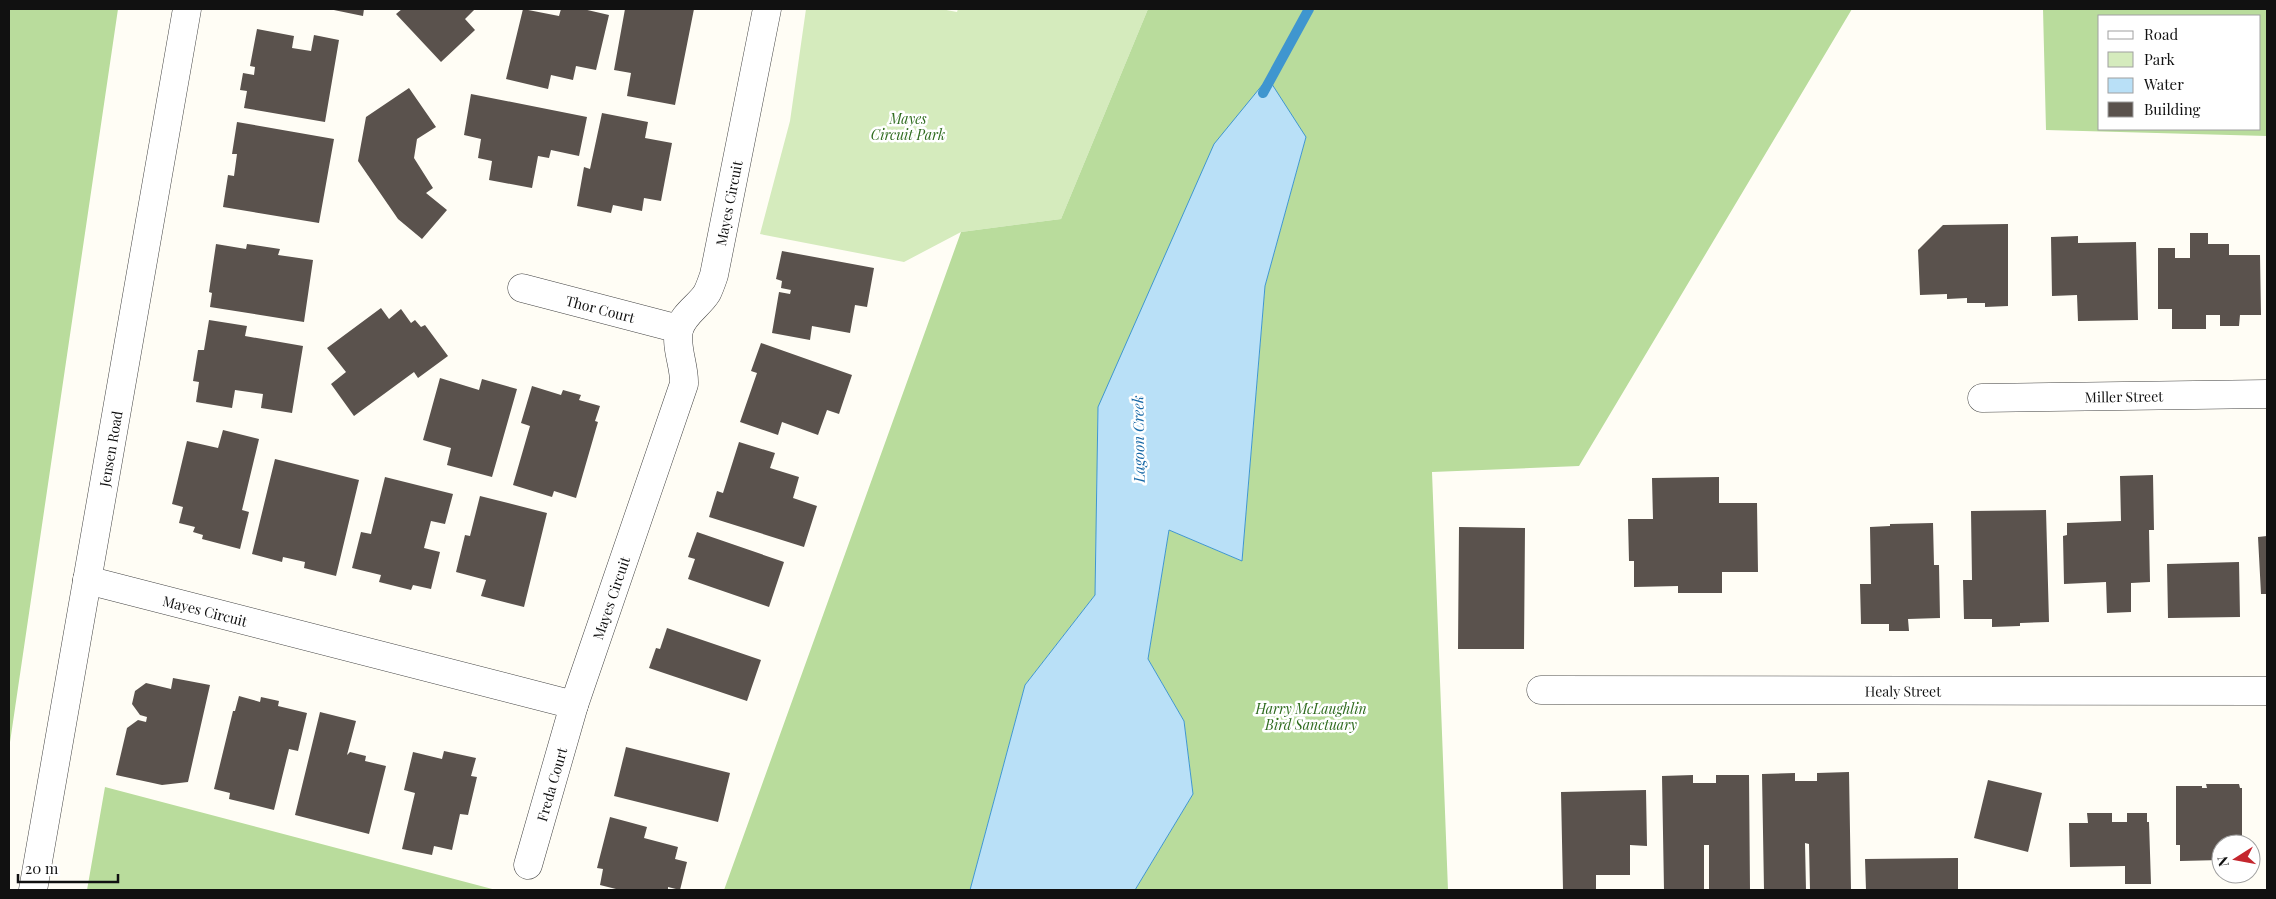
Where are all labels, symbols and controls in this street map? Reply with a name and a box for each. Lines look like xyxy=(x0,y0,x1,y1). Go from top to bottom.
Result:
legend xyxy=(2098,15,2261,130)
text: Road xyxy=(2144,24,2178,44)
text: Park xyxy=(2144,49,2176,69)
text: Water xyxy=(2143,74,2184,94)
text: Building xyxy=(2144,99,2201,119)
park label: Mayes Circuit Park xyxy=(871,109,945,144)
street label: Mayes Circuit xyxy=(711,158,746,248)
street label: Thor Court xyxy=(564,290,638,327)
street label: Miller Street xyxy=(2085,386,2164,406)
water label: Lagoon Creek xyxy=(1127,395,1149,484)
street label: Jensen Road xyxy=(94,409,126,489)
street label: Mayes Circuit xyxy=(588,553,634,642)
street label: Mayes Circuit xyxy=(161,590,250,631)
street label: Healy Street xyxy=(1865,681,1942,700)
park label: Harry McLaughlin Bird Sanctuary xyxy=(1254,699,1367,734)
street label: Freda Court xyxy=(532,744,571,823)
north arrow xyxy=(2211,834,2261,884)
scale bar xyxy=(18,852,118,884)
text: N xyxy=(2212,855,2233,868)
text: 20 m xyxy=(25,858,59,878)

